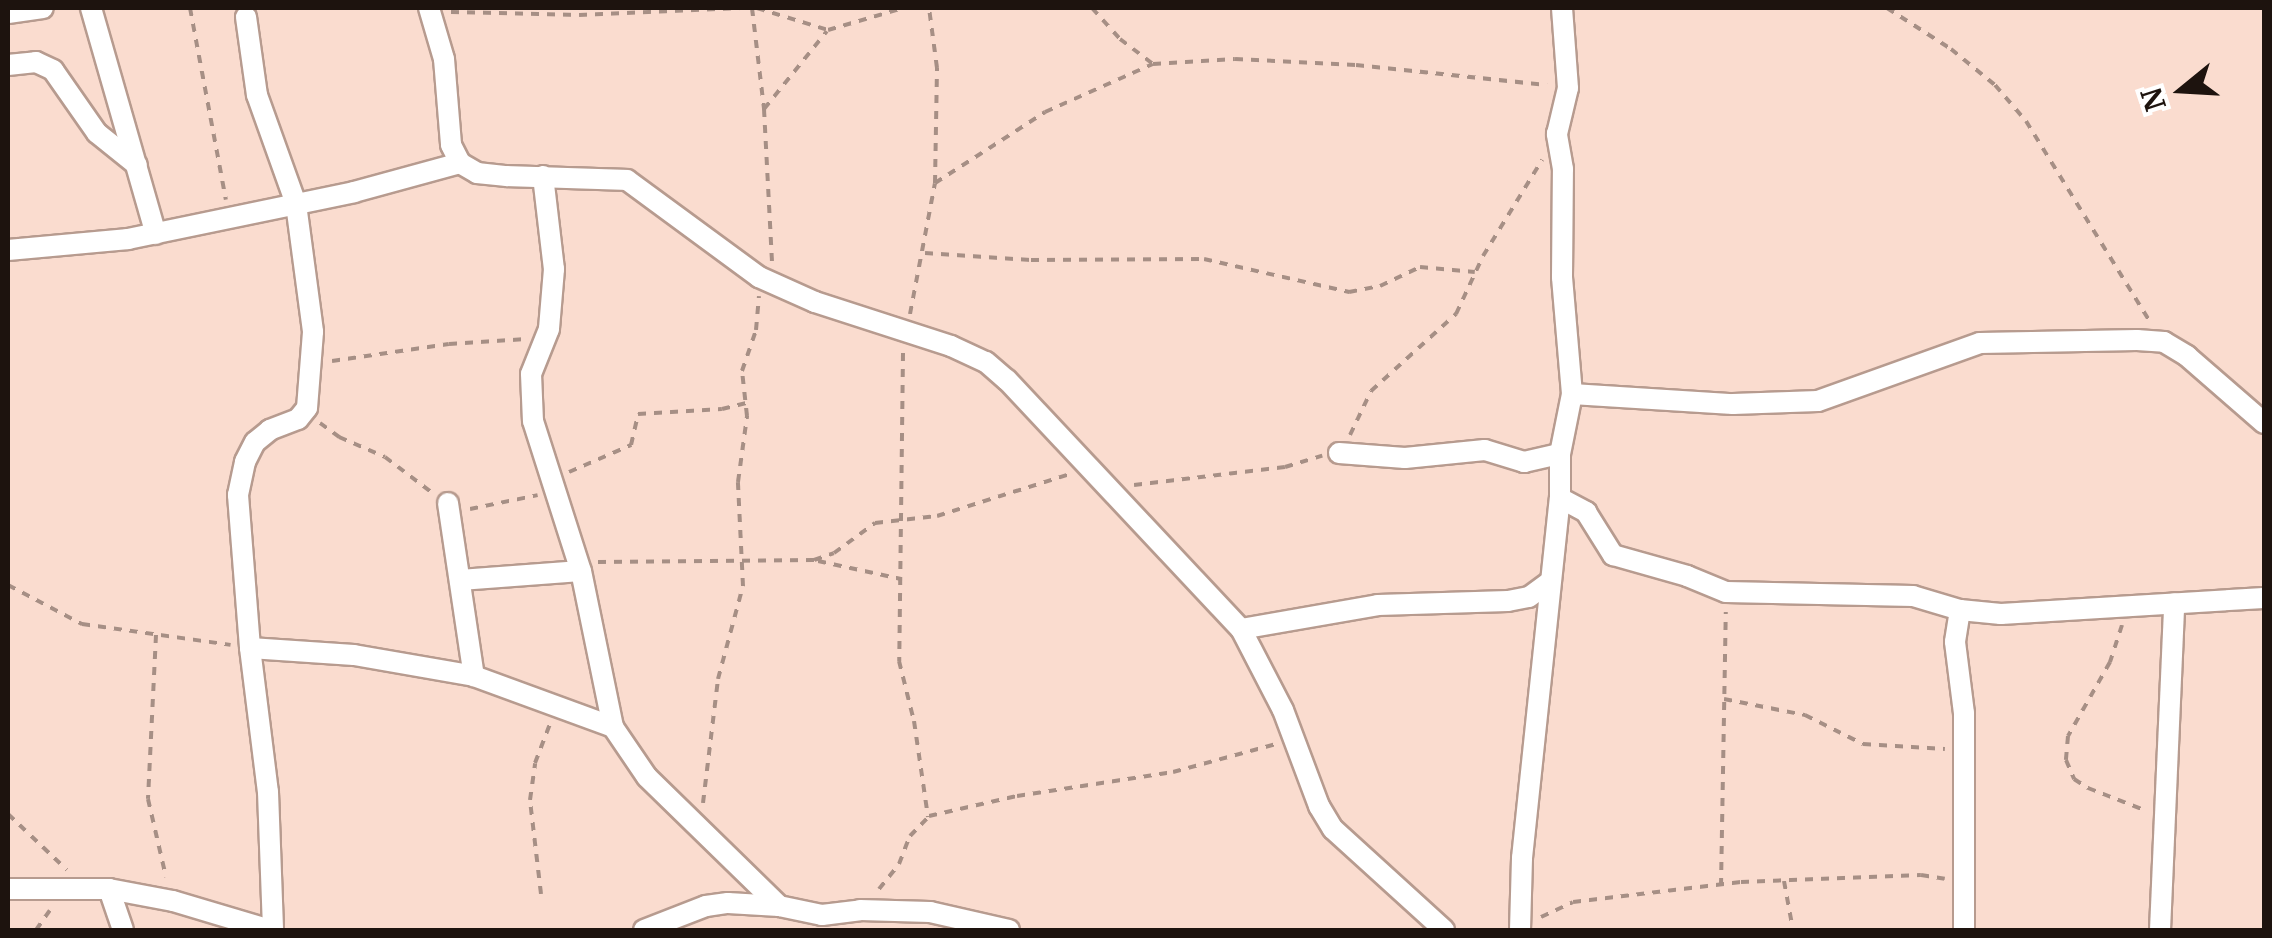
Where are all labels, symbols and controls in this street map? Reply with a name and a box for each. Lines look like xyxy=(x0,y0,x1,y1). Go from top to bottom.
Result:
north arrow xyxy=(2132,40,2232,140)
text: N xyxy=(2133,83,2174,115)

